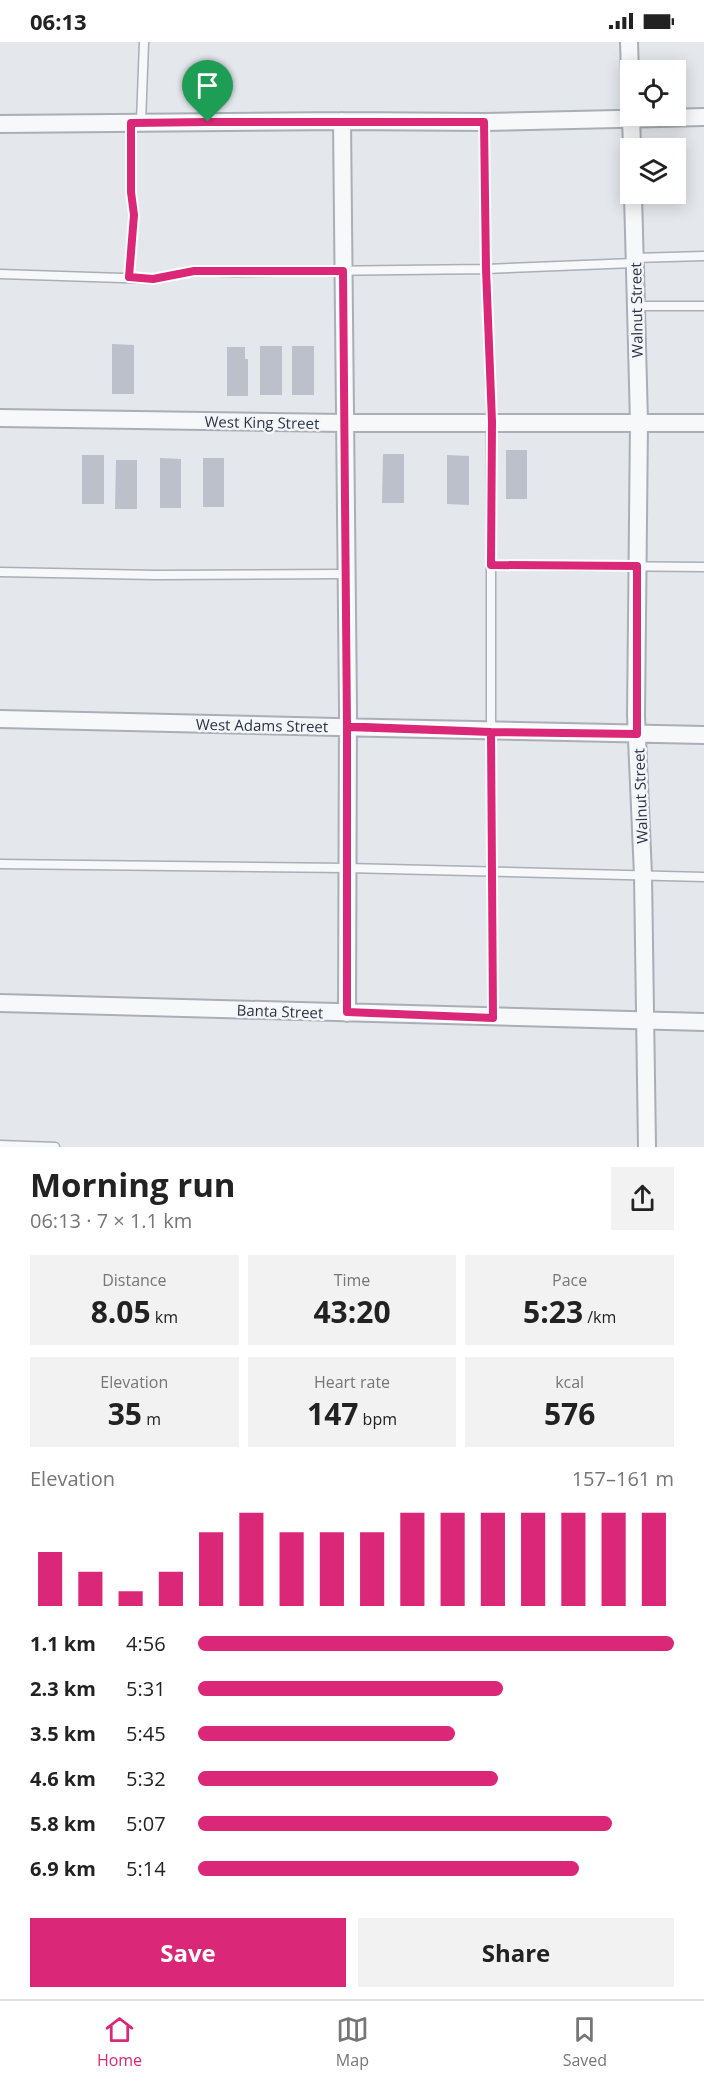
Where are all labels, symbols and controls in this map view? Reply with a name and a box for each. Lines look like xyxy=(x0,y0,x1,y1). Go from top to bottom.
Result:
text: 06:13 xyxy=(30,6,87,36)
pin xyxy=(182,60,233,122)
map controls xyxy=(620,60,686,204)
button: locate xyxy=(620,60,686,126)
icon: arrive xyxy=(191,69,224,102)
button: layers xyxy=(620,138,686,204)
street label: Walnut Street xyxy=(625,262,647,358)
street label: West King Street xyxy=(204,411,320,433)
street label: West Adams Street xyxy=(196,714,328,736)
street label: Walnut Street xyxy=(628,748,652,844)
street label: Banta Street xyxy=(236,999,324,1023)
text: Morning run xyxy=(30,1162,236,1207)
button: share xyxy=(611,1167,674,1230)
text: 06:13 · 7 × 1.1 km xyxy=(30,1207,192,1234)
text: Distance xyxy=(102,1269,166,1291)
text: Time xyxy=(334,1269,370,1291)
text: Pace xyxy=(552,1269,587,1291)
text: 8.05 xyxy=(91,1291,151,1332)
text: 43:20 xyxy=(313,1291,391,1332)
text: 5:23 xyxy=(523,1291,583,1332)
text: km xyxy=(151,1306,178,1328)
text: /km xyxy=(583,1306,616,1328)
text: Elevation xyxy=(100,1371,168,1393)
text: Heart rate xyxy=(314,1371,390,1393)
text: kcal xyxy=(555,1371,584,1393)
text: 35 xyxy=(108,1393,142,1434)
text: 147 xyxy=(307,1393,358,1434)
text: 576 xyxy=(544,1393,595,1434)
text: m xyxy=(142,1408,161,1430)
text: bpm xyxy=(358,1408,397,1430)
text: Elevation xyxy=(30,1465,115,1492)
text: 157–161 m xyxy=(572,1465,674,1492)
text: 1.1 km xyxy=(30,1630,96,1657)
text: 4:56 xyxy=(126,1630,166,1657)
text: 2.3 km xyxy=(30,1675,96,1702)
text: 5:31 xyxy=(126,1675,166,1702)
text: 3.5 km xyxy=(30,1720,96,1747)
text: 5:45 xyxy=(126,1720,166,1747)
text: 4.6 km xyxy=(30,1765,96,1792)
text: 5:32 xyxy=(126,1765,166,1792)
text: 5.8 km xyxy=(30,1810,96,1837)
text: 5:07 xyxy=(126,1810,166,1837)
text: 6.9 km xyxy=(30,1855,96,1882)
text: 5:14 xyxy=(126,1855,166,1882)
button: Save xyxy=(30,1918,346,1987)
button: Share xyxy=(358,1918,674,1987)
tab: Home xyxy=(97,2013,142,2071)
tab: Map xyxy=(336,2013,369,2071)
tab: Saved xyxy=(563,2013,607,2071)

